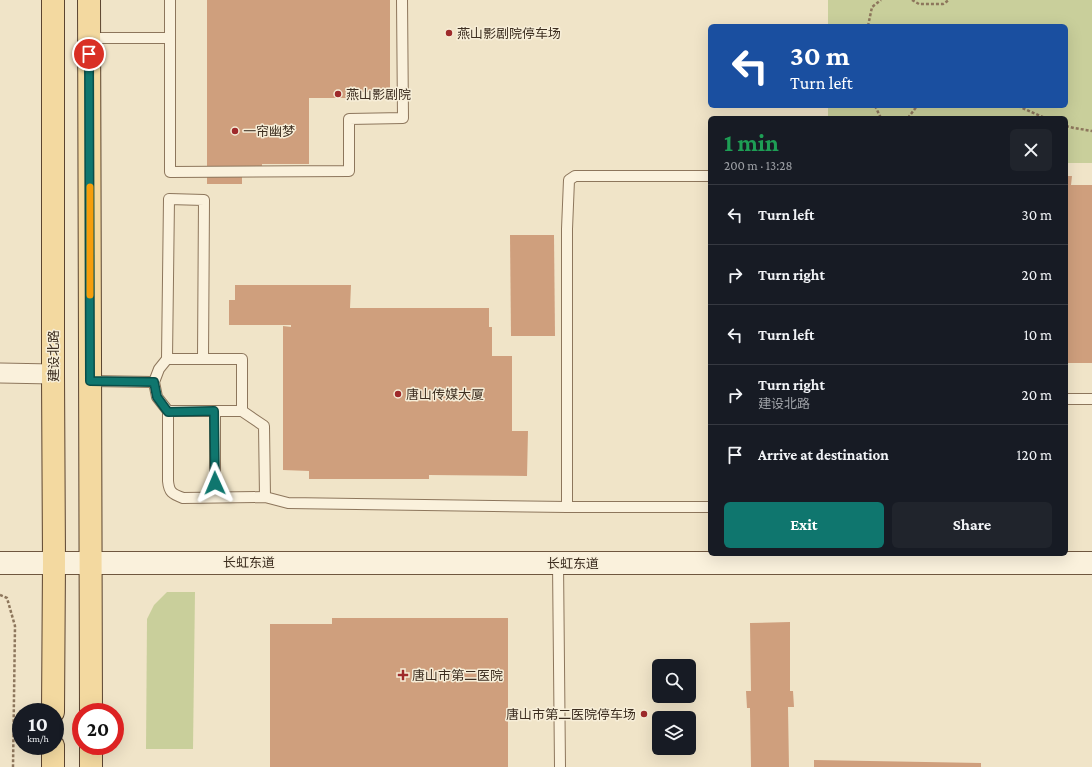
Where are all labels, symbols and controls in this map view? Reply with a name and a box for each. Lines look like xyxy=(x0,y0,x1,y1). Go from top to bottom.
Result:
place label: 燕山影剧院停车场 xyxy=(457,26,561,41)
marker: 燕山影剧院停车场 xyxy=(444,28,454,38)
pin xyxy=(72,37,106,71)
icon: left xyxy=(724,40,776,92)
text: 30 m xyxy=(790,40,850,71)
icon: arrive xyxy=(78,43,100,65)
text: Turn left xyxy=(790,73,853,93)
place label: 燕山影剧院 xyxy=(346,87,411,102)
marker: 燕山影剧院 xyxy=(333,89,343,99)
place label: 一帘幽梦 xyxy=(243,124,295,139)
marker: 一帘幽梦 xyxy=(230,126,240,136)
text: 1 min xyxy=(724,129,779,156)
button: close xyxy=(1010,129,1052,171)
text: 200 m · 13:28 xyxy=(724,158,792,173)
icon: left xyxy=(724,204,746,226)
text: Turn left xyxy=(758,207,814,223)
text: 30 m xyxy=(1022,207,1052,223)
icon: right xyxy=(724,264,746,286)
text: Turn right xyxy=(758,267,825,283)
text: 20 m xyxy=(1022,267,1052,283)
icon: left xyxy=(724,324,746,346)
text: Turn left xyxy=(758,327,814,343)
text: 10 m xyxy=(1024,327,1052,343)
street label: 建设北路 xyxy=(46,330,61,382)
text: Turn right xyxy=(758,377,825,393)
icon: right xyxy=(724,384,746,406)
place label: 唐山传媒大厦 xyxy=(406,387,484,402)
text: 20 m xyxy=(1022,387,1052,403)
marker: 唐山传媒大厦 xyxy=(393,389,403,399)
text: 建设北路 xyxy=(758,396,810,411)
icon: arrive xyxy=(724,444,746,466)
text: Arrive at destination xyxy=(758,447,889,463)
text: 120 m xyxy=(1017,447,1052,463)
position arrow xyxy=(194,462,236,504)
button: Exit xyxy=(724,502,884,548)
button: Share xyxy=(892,502,1052,548)
street label: 长虹东道 xyxy=(223,555,275,570)
street label: 长虹东道 xyxy=(547,556,599,571)
map controls xyxy=(652,659,696,755)
button: search xyxy=(652,659,696,703)
place label: 唐山市第二医院 xyxy=(412,668,503,683)
marker: 唐山市第二医院 xyxy=(397,669,409,681)
speed limit sign: 20 xyxy=(72,703,124,755)
place label: 唐山市第二医院停车场 xyxy=(506,707,636,722)
marker: 唐山市第二医院停车场 xyxy=(639,709,649,719)
button: layers xyxy=(652,711,696,755)
text: 10 xyxy=(28,713,48,735)
text: km/h xyxy=(27,733,49,744)

